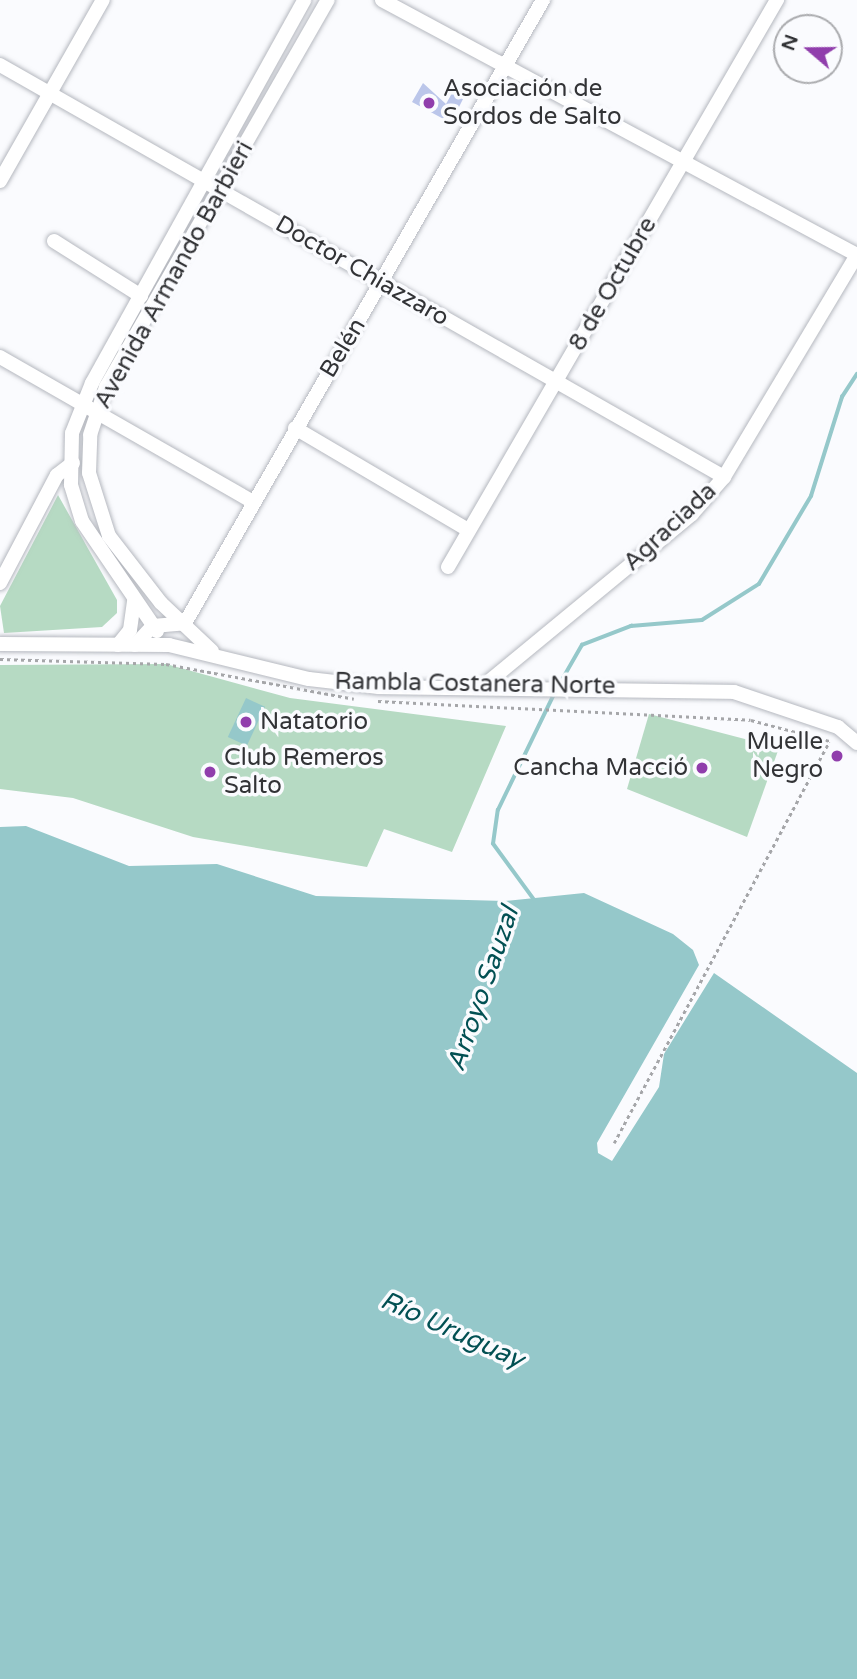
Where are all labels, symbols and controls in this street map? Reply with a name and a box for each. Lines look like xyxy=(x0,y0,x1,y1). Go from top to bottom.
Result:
north arrow xyxy=(773,14,843,84)
text: N xyxy=(777,32,803,53)
place label: Asociación de Sordos de Salto xyxy=(443,75,622,131)
marker: Asociación de Sordos de Salto xyxy=(421,95,437,111)
street label: Avenida Armando Barbieri xyxy=(88,136,260,414)
street label: Doctor Chiazzaro xyxy=(270,210,454,332)
street label: 8 de Octubre xyxy=(563,212,663,356)
street label: Belén xyxy=(314,313,372,383)
street label: Agraciada xyxy=(618,477,722,577)
street label: Rambla Costanera Norte xyxy=(334,667,616,701)
place label: Natatorio xyxy=(260,708,368,736)
marker: Natatorio xyxy=(238,714,254,730)
place label: Muelle Negro xyxy=(746,728,823,784)
place label: Club Remeros Salto xyxy=(224,744,384,800)
marker: Muelle Negro xyxy=(829,748,845,764)
place label: Cancha Macció xyxy=(513,754,688,782)
marker: Cancha Macció xyxy=(694,760,710,776)
marker: Club Remeros Salto xyxy=(202,764,218,780)
water label: Arroyo Sauzal xyxy=(440,903,526,1075)
water label: Río Uruguay xyxy=(376,1285,528,1375)

